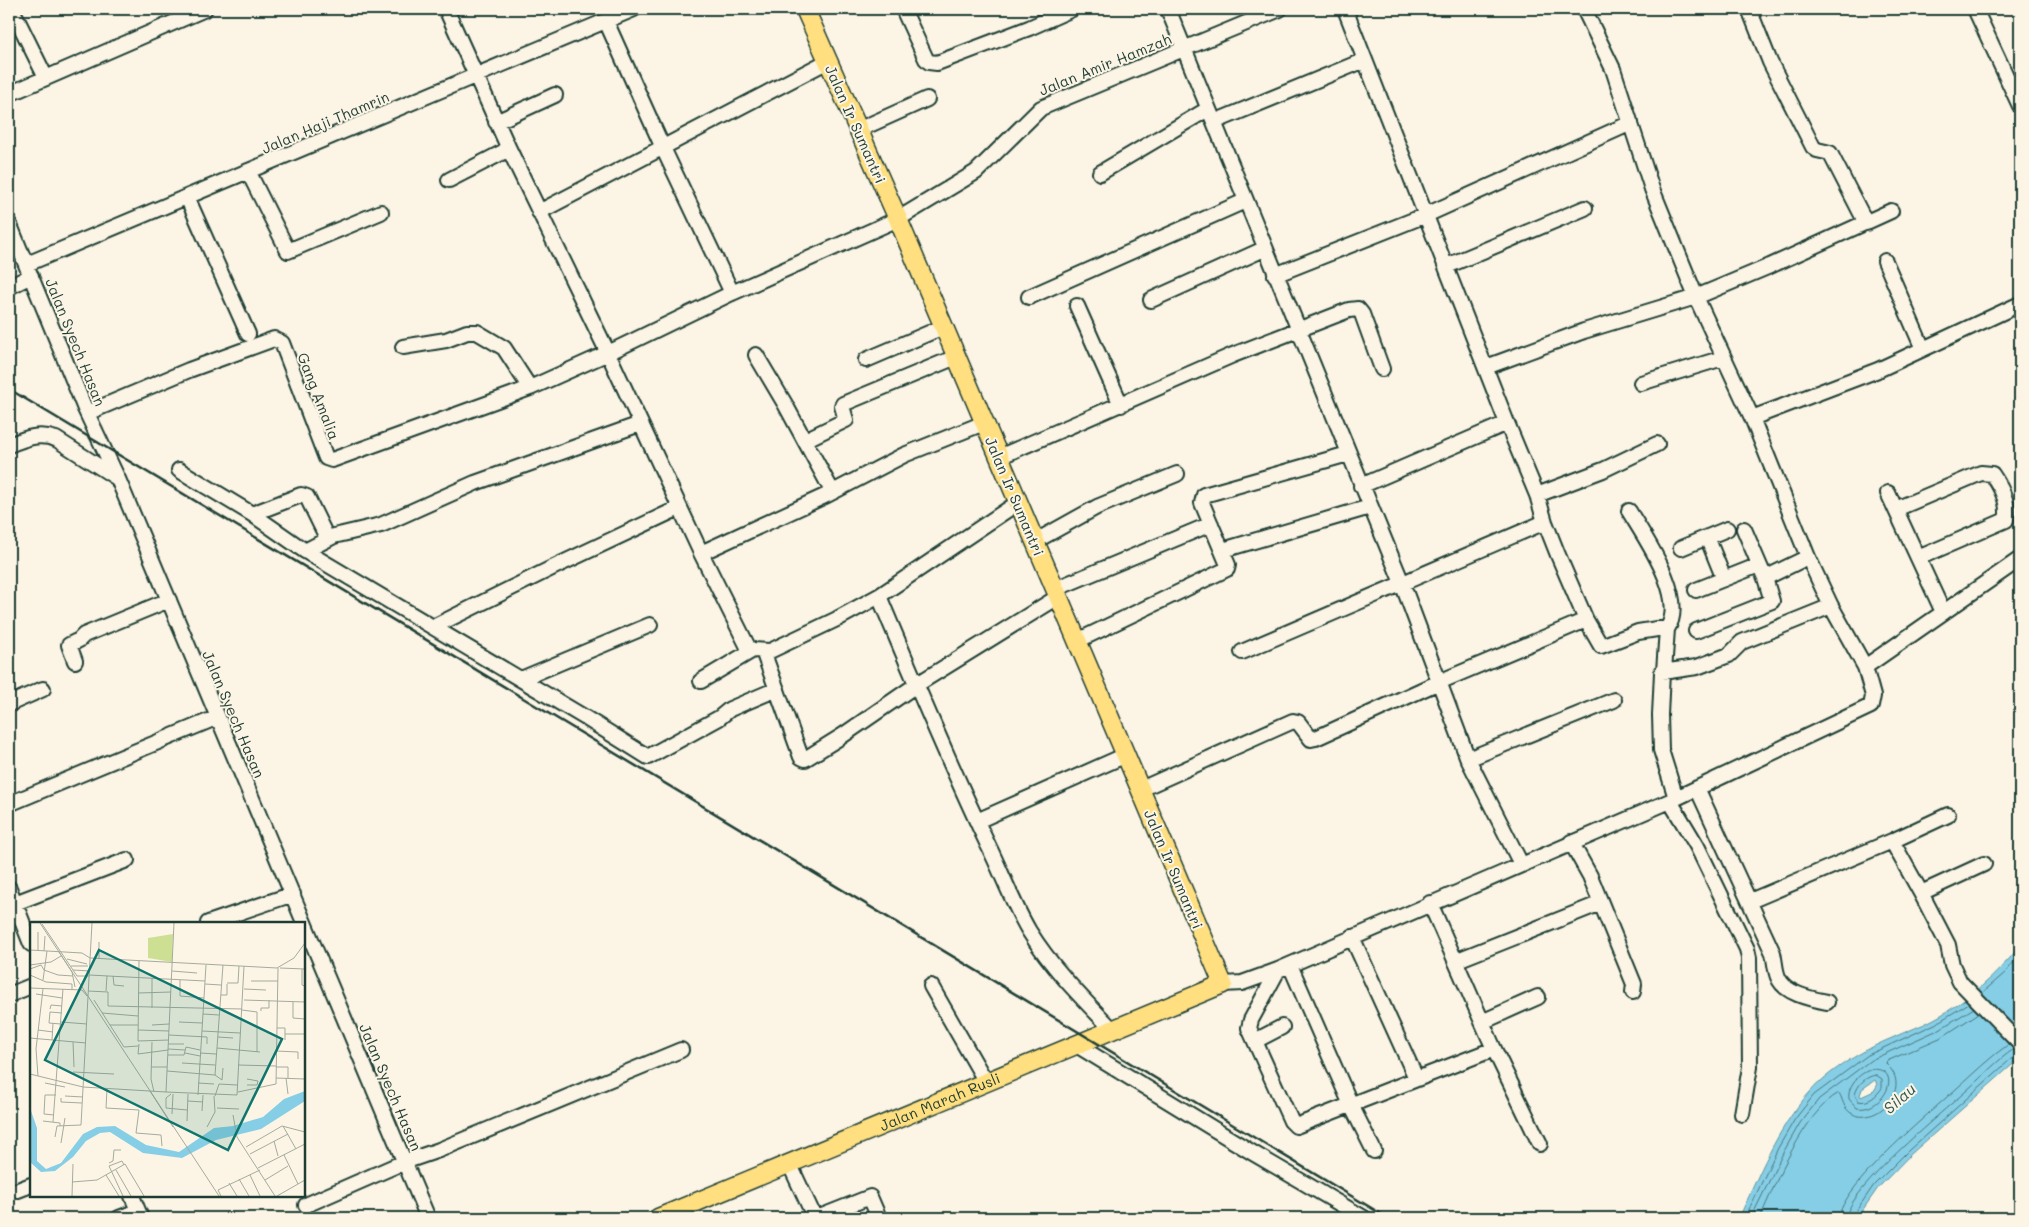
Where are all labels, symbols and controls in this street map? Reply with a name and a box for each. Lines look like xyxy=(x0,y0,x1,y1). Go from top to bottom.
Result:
street label: Jalan Amir Hamzah xyxy=(1036,28,1174,100)
street label: Jalan Ir Sumantri xyxy=(821,62,891,186)
street label: Jalan Haji Thamrin xyxy=(258,86,392,158)
street label: Jalan Syech Hasan xyxy=(41,275,111,409)
street label: Gang Amalia xyxy=(293,350,345,442)
street label: Jalan Ir Sumantri xyxy=(981,433,1049,559)
street label: Jalan Syech Hasan xyxy=(198,647,270,781)
street label: Jalan Ir Sumantri xyxy=(1140,806,1208,932)
inset map xyxy=(30,922,305,1197)
street label: Jalan Syech Hasan xyxy=(355,1020,427,1154)
street label: Jalan Marah Rusli xyxy=(876,1067,1003,1135)
water label: Silau xyxy=(1878,1078,1920,1118)

